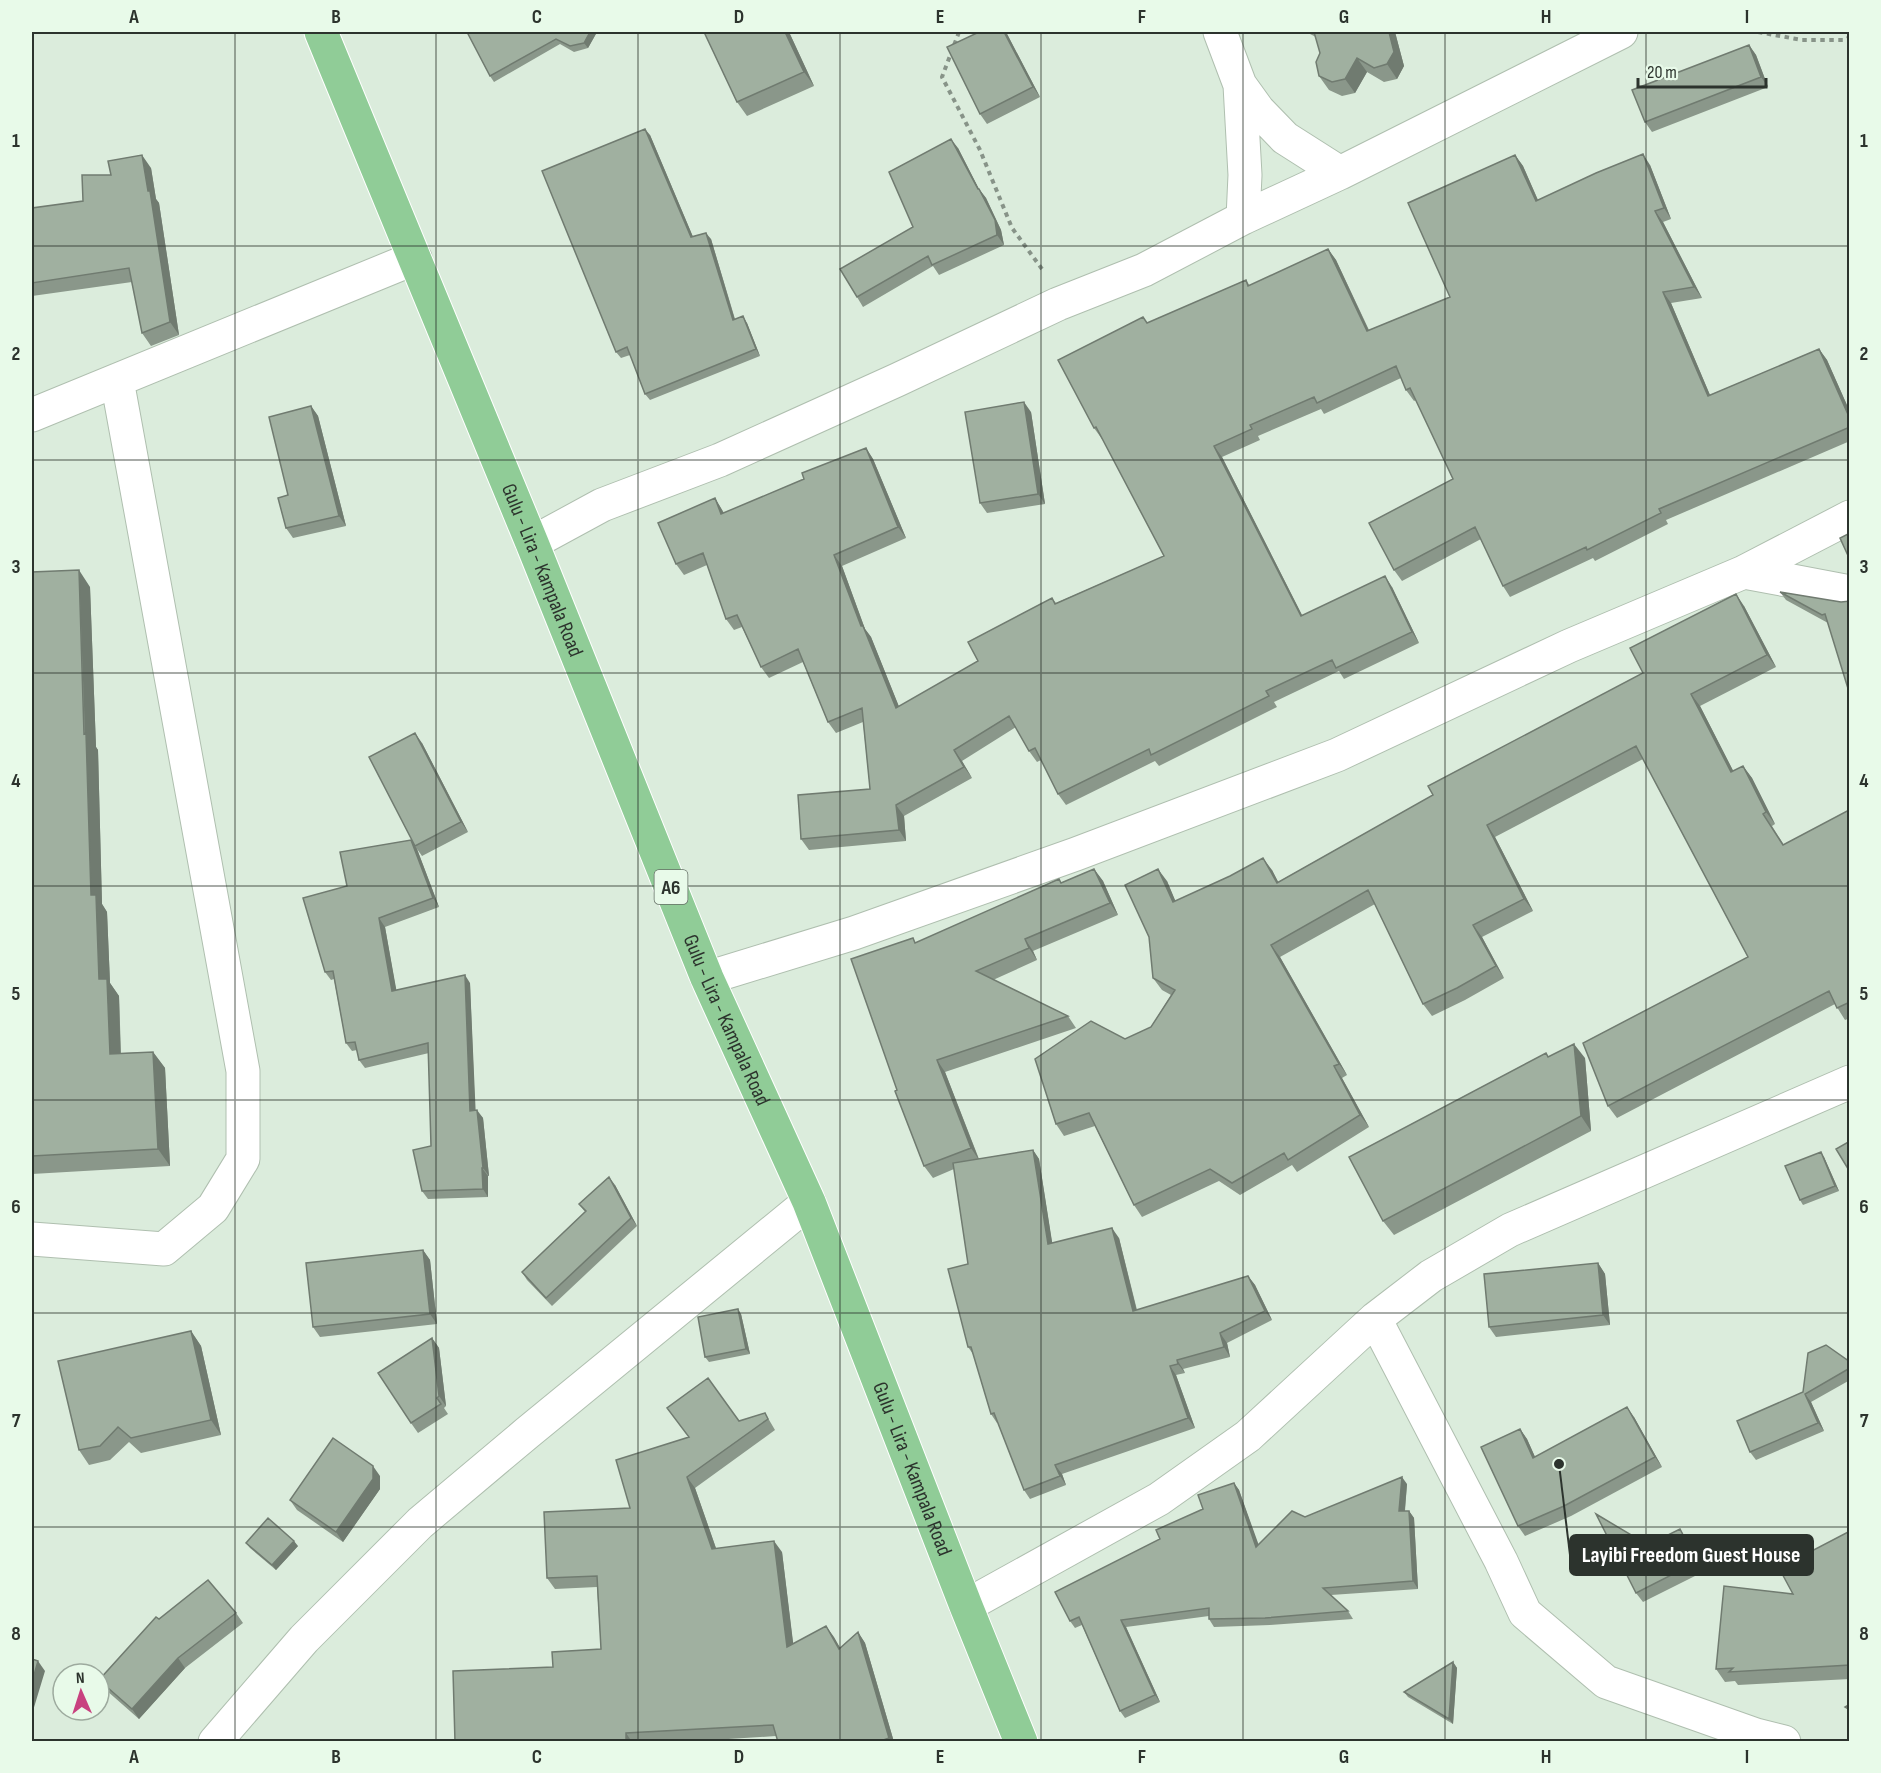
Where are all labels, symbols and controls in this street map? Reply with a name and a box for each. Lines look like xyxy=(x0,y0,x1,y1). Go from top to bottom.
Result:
text: A xyxy=(128,5,139,29)
text: B xyxy=(331,5,341,29)
text: C xyxy=(532,5,542,29)
text: D xyxy=(734,5,744,29)
text: E xyxy=(936,5,944,29)
text: F xyxy=(1138,5,1146,29)
text: G xyxy=(1339,5,1349,29)
text: H xyxy=(1541,5,1551,29)
text: I xyxy=(1745,5,1749,29)
scale bar xyxy=(1638,51,1766,89)
text: 20 m xyxy=(1647,62,1677,83)
text: 1 xyxy=(12,129,20,153)
text: 1 xyxy=(1860,129,1868,153)
text: 2 xyxy=(12,342,20,366)
text: 2 xyxy=(1860,342,1868,366)
street label: Gulu - Lira - Kampala Road xyxy=(496,480,588,660)
text: 3 xyxy=(12,555,21,579)
text: 3 xyxy=(1860,555,1869,579)
text: 4 xyxy=(11,769,21,793)
text: 4 xyxy=(1859,769,1869,793)
road number: A6 xyxy=(654,870,688,904)
street label: Gulu - Lira - Kampala Road xyxy=(678,931,775,1109)
text: 5 xyxy=(12,982,21,1006)
text: 5 xyxy=(1860,982,1869,1006)
text: 6 xyxy=(11,1195,21,1219)
text: 6 xyxy=(1859,1195,1869,1219)
street label: Gulu - Lira - Kampala Road xyxy=(867,1378,957,1559)
text: 7 xyxy=(12,1409,21,1433)
text: 7 xyxy=(1860,1409,1869,1433)
callout: Layibi Freedom Guest House xyxy=(1570,1535,1813,1575)
text: Layibi Freedom Guest House xyxy=(1582,1542,1800,1569)
text: 8 xyxy=(11,1622,21,1646)
text: 8 xyxy=(1859,1622,1869,1646)
north arrow xyxy=(51,1662,111,1722)
text: N xyxy=(76,1669,85,1688)
text: A xyxy=(128,1745,139,1769)
text: B xyxy=(331,1745,341,1769)
text: C xyxy=(532,1745,542,1769)
text: D xyxy=(734,1745,744,1769)
text: E xyxy=(936,1745,944,1769)
text: F xyxy=(1138,1745,1146,1769)
text: G xyxy=(1339,1745,1349,1769)
text: H xyxy=(1541,1745,1551,1769)
text: I xyxy=(1745,1745,1749,1769)

